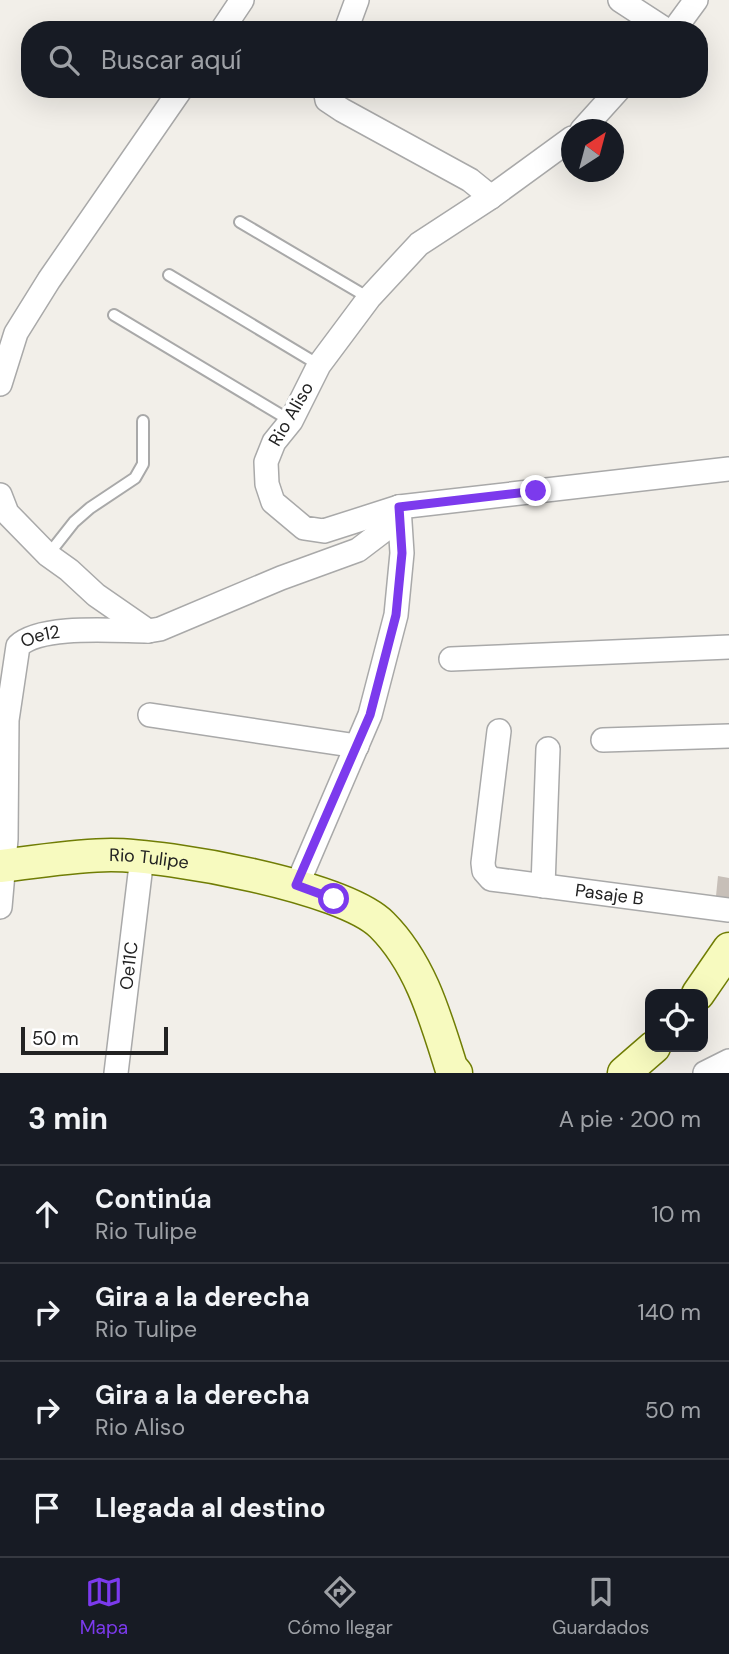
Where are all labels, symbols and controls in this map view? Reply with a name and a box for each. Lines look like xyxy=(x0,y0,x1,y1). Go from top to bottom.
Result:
search box xyxy=(21,21,708,98)
icon: search xyxy=(45,41,83,79)
text: Buscar aquí xyxy=(101,43,241,77)
north arrow xyxy=(561,119,624,182)
street label: Rio Aliso xyxy=(263,377,319,451)
route end xyxy=(520,475,551,506)
street label: Oe12 xyxy=(16,620,61,653)
street label: Rio Tulipe xyxy=(109,843,191,875)
street label: Pasaje B xyxy=(574,878,645,911)
route start xyxy=(318,883,349,914)
street label: Oe11C xyxy=(114,940,144,991)
map controls xyxy=(645,989,708,1052)
button: locate xyxy=(645,989,708,1052)
scale bar xyxy=(21,1024,168,1056)
text: 50 m xyxy=(32,1026,79,1051)
text: 3 min xyxy=(28,1099,108,1138)
text: A pie · 200 m xyxy=(559,1104,701,1134)
text: Continúa xyxy=(95,1182,212,1216)
icon: ahead xyxy=(28,1195,66,1233)
text: 10 m xyxy=(651,1199,701,1229)
text: Rio Tulipe xyxy=(95,1216,197,1246)
text: Gira a la derecha xyxy=(95,1280,310,1314)
icon: right xyxy=(28,1293,66,1331)
text: 140 m xyxy=(638,1297,701,1327)
text: Rio Tulipe xyxy=(95,1314,197,1344)
text: Gira a la derecha xyxy=(95,1378,310,1412)
icon: right xyxy=(28,1391,66,1429)
text: 50 m xyxy=(645,1395,701,1425)
text: Rio Aliso xyxy=(95,1412,185,1442)
icon: arrive xyxy=(28,1489,66,1527)
text: Llegada al destino xyxy=(95,1491,326,1525)
tab: Mapa xyxy=(80,1573,128,1640)
tab: Cómo llegar xyxy=(287,1573,393,1640)
tab: Guardados xyxy=(552,1573,649,1640)

